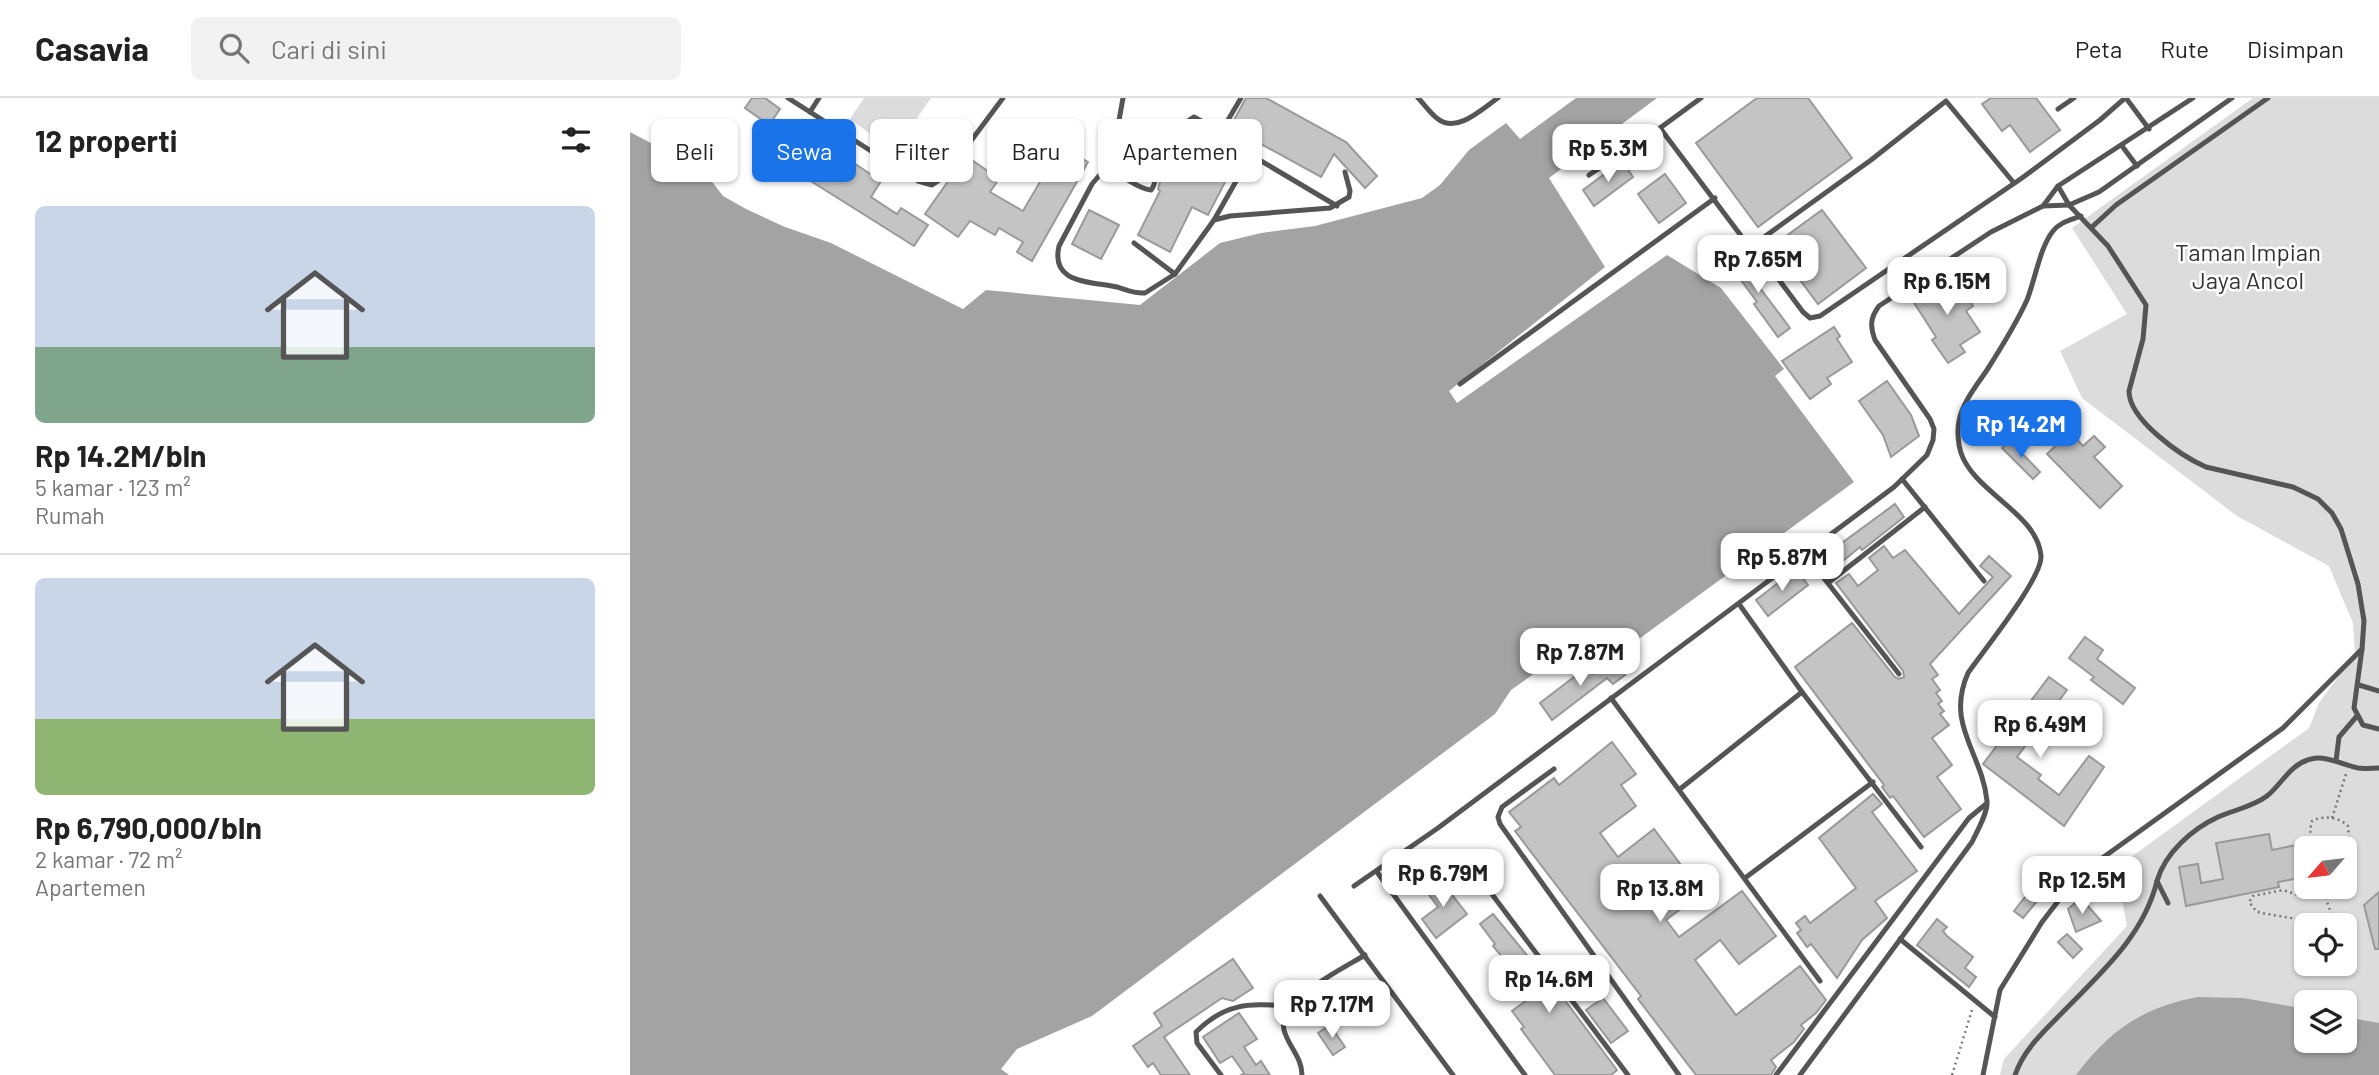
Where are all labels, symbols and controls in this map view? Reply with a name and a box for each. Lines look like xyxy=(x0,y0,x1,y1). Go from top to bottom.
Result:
search box xyxy=(191,17,681,80)
text: Casavia xyxy=(35,28,149,68)
icon: search xyxy=(215,29,253,67)
text: Cari di sini xyxy=(271,33,387,64)
text: Peta xyxy=(2075,34,2122,63)
text: Rute xyxy=(2160,34,2209,63)
text: Disimpan xyxy=(2247,34,2344,63)
chip: Beli xyxy=(651,119,738,182)
chip: Sewa xyxy=(752,119,856,182)
chip: Filter xyxy=(870,119,973,182)
chip: Baru xyxy=(987,119,1084,182)
chip: Apartemen xyxy=(1098,119,1262,182)
icon: filters xyxy=(557,121,595,159)
text: 12 properti xyxy=(35,122,177,158)
pin: Rp 5.3M xyxy=(1543,125,1673,184)
text: Rp 5.3M xyxy=(1568,133,1648,161)
pin: Rp 7.65M xyxy=(1686,236,1830,295)
park label: Taman Impian Jaya Ancol xyxy=(2175,237,2321,294)
text: Rp 7.65M xyxy=(1713,244,1803,272)
icon: home xyxy=(252,252,378,378)
pin: Rp 6.15M xyxy=(1875,258,2019,317)
text: Rp 6.15M xyxy=(1903,266,1991,294)
pin: Rp 14.2M xyxy=(1949,400,2093,460)
text: Rp 14.2M xyxy=(1976,409,2066,437)
text: Rp 14.2M/bln xyxy=(35,437,206,473)
text: 5 kamar · 123 m² xyxy=(35,473,191,501)
text: Rumah xyxy=(35,501,105,529)
pin: Rp 5.87M xyxy=(1710,533,1854,593)
text: Rp 5.87M xyxy=(1737,542,1827,570)
icon: home xyxy=(252,624,378,750)
pin: Rp 7.87M xyxy=(1508,628,1652,688)
text: Rp 7.87M xyxy=(1536,637,1624,665)
pin: Rp 6.49M xyxy=(1968,700,2112,760)
text: Rp 6.49M xyxy=(1994,709,2086,737)
text: Rp 6,790,000/bln xyxy=(35,809,262,845)
north arrow xyxy=(2294,836,2357,900)
map controls xyxy=(2294,836,2357,1053)
text: 2 kamar · 72 m² xyxy=(35,845,183,873)
pin: Rp 6.79M xyxy=(1371,850,1515,909)
pin: Rp 12.5M xyxy=(2010,856,2154,916)
text: Rp 6.79M xyxy=(1398,858,1488,886)
pin: Rp 13.8M xyxy=(1588,864,1732,924)
text: Rp 12.5M xyxy=(2038,865,2126,893)
text: Apartemen xyxy=(35,873,146,901)
text: Rp 13.8M xyxy=(1616,873,1704,901)
button: locate xyxy=(2294,913,2357,976)
pin: Rp 14.6M xyxy=(1477,956,1621,1015)
text: Rp 14.6M xyxy=(1505,964,1593,992)
pin: Rp 7.17M xyxy=(1260,981,1404,1040)
text: Rp 7.17M xyxy=(1290,989,1374,1017)
button: layers xyxy=(2294,990,2357,1053)

